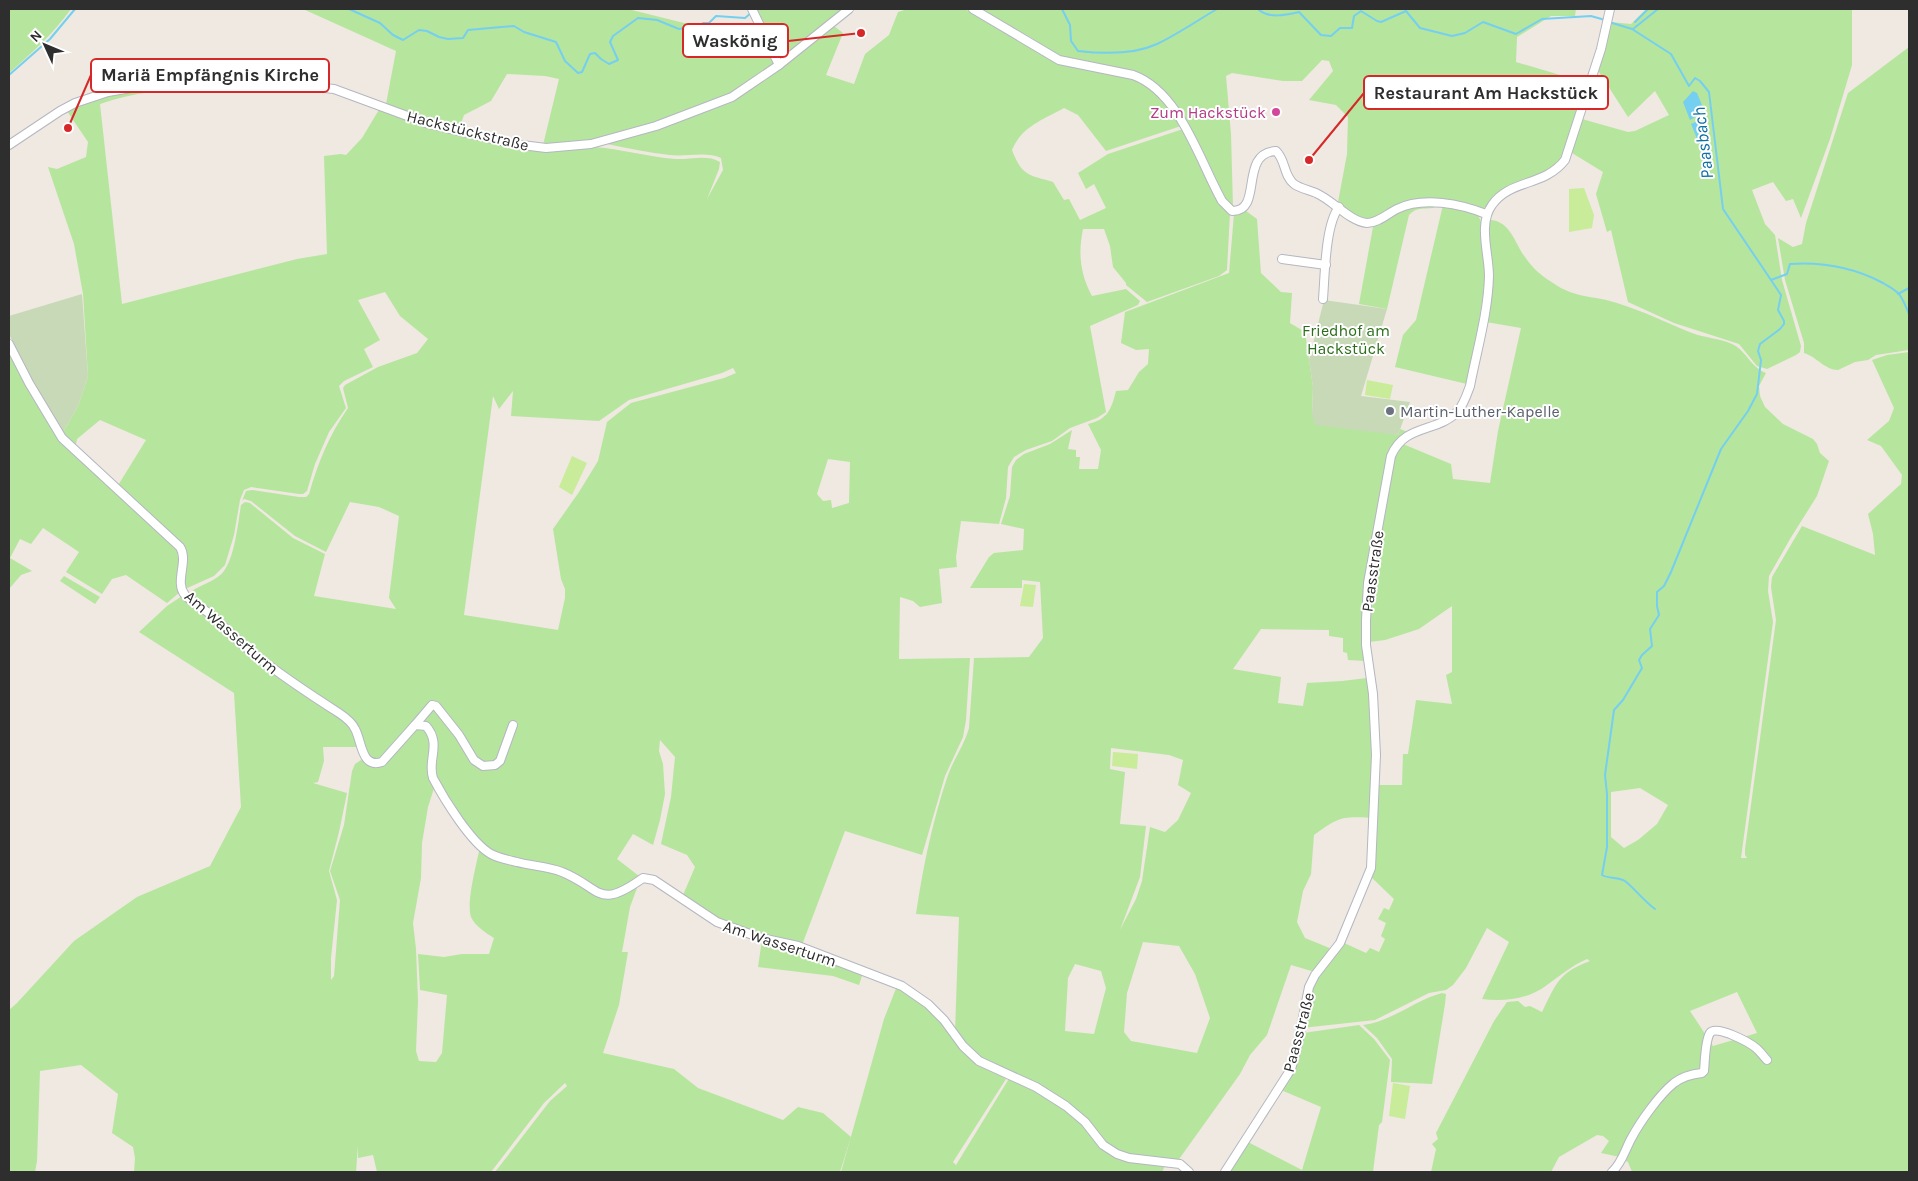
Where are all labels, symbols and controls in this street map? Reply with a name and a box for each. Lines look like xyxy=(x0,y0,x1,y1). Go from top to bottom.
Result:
north arrow xyxy=(20,20,70,70)
callout: Waskönig xyxy=(683,24,788,57)
text: N xyxy=(26,27,46,46)
text: Waskönig xyxy=(693,30,778,52)
callout: Mariä Empfängnis Kirche xyxy=(91,59,329,92)
text: Mariä Empfängnis Kirche xyxy=(101,64,319,86)
callout: Restaurant Am Hackstück xyxy=(1364,76,1608,109)
text: Restaurant Am Hackstück xyxy=(1374,82,1599,104)
place label: Zum Hackstück xyxy=(1150,103,1266,122)
street label: Hackstückstraße xyxy=(405,106,531,155)
marker: Zum Hackstück xyxy=(1270,106,1282,118)
water label: Paasbach xyxy=(1688,106,1718,180)
park label: Friedhof am Hackstück xyxy=(1302,321,1390,358)
place label: Martin-Luther-Kapelle xyxy=(1400,402,1560,421)
marker: Martin-Luther-Kapelle xyxy=(1384,405,1396,417)
street label: Paasstraße xyxy=(1357,529,1388,613)
street label: Am Wasserturm xyxy=(181,587,282,678)
street label: Am Wasserturm xyxy=(721,916,839,971)
street label: Paasstraße xyxy=(1279,990,1318,1074)

